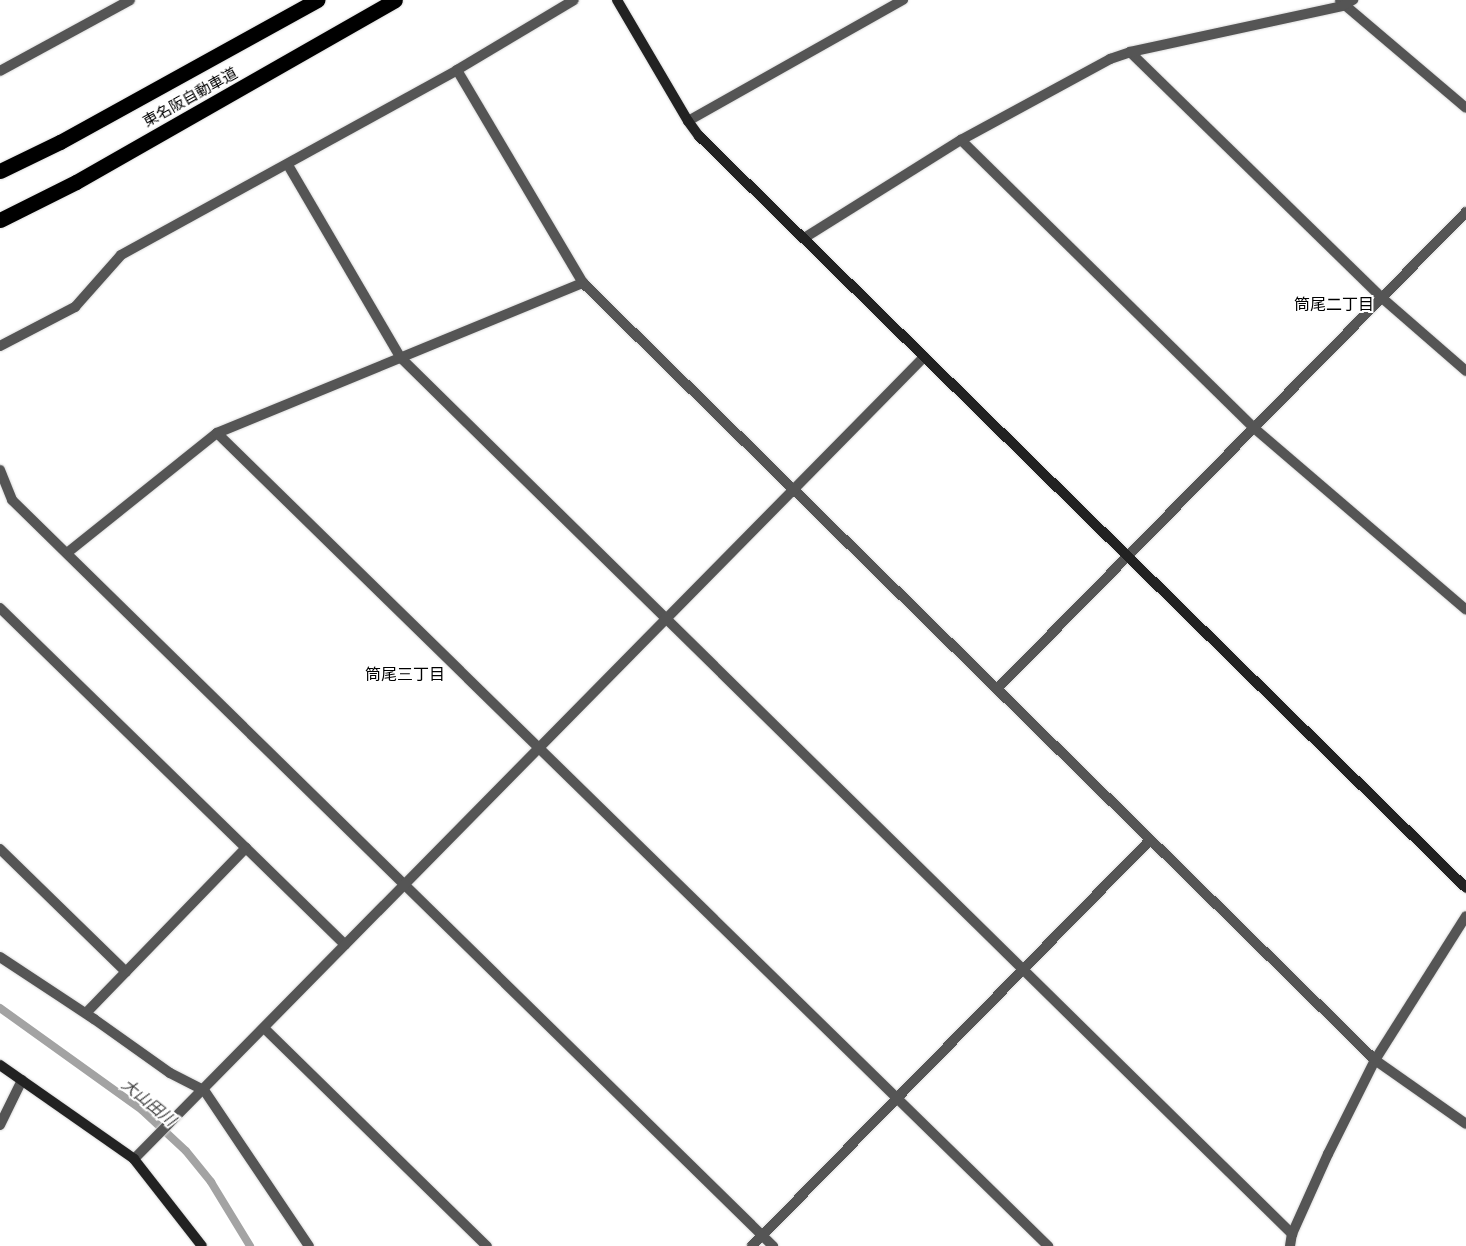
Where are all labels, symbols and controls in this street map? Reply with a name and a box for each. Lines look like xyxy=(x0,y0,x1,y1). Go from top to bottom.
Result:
street label: 東名阪自動車道 xyxy=(140,64,240,130)
district label: 筒尾二丁目 xyxy=(1294,294,1374,314)
district label: 筒尾三丁目 xyxy=(365,664,445,684)
water label: 大山田川 xyxy=(118,1074,180,1130)

